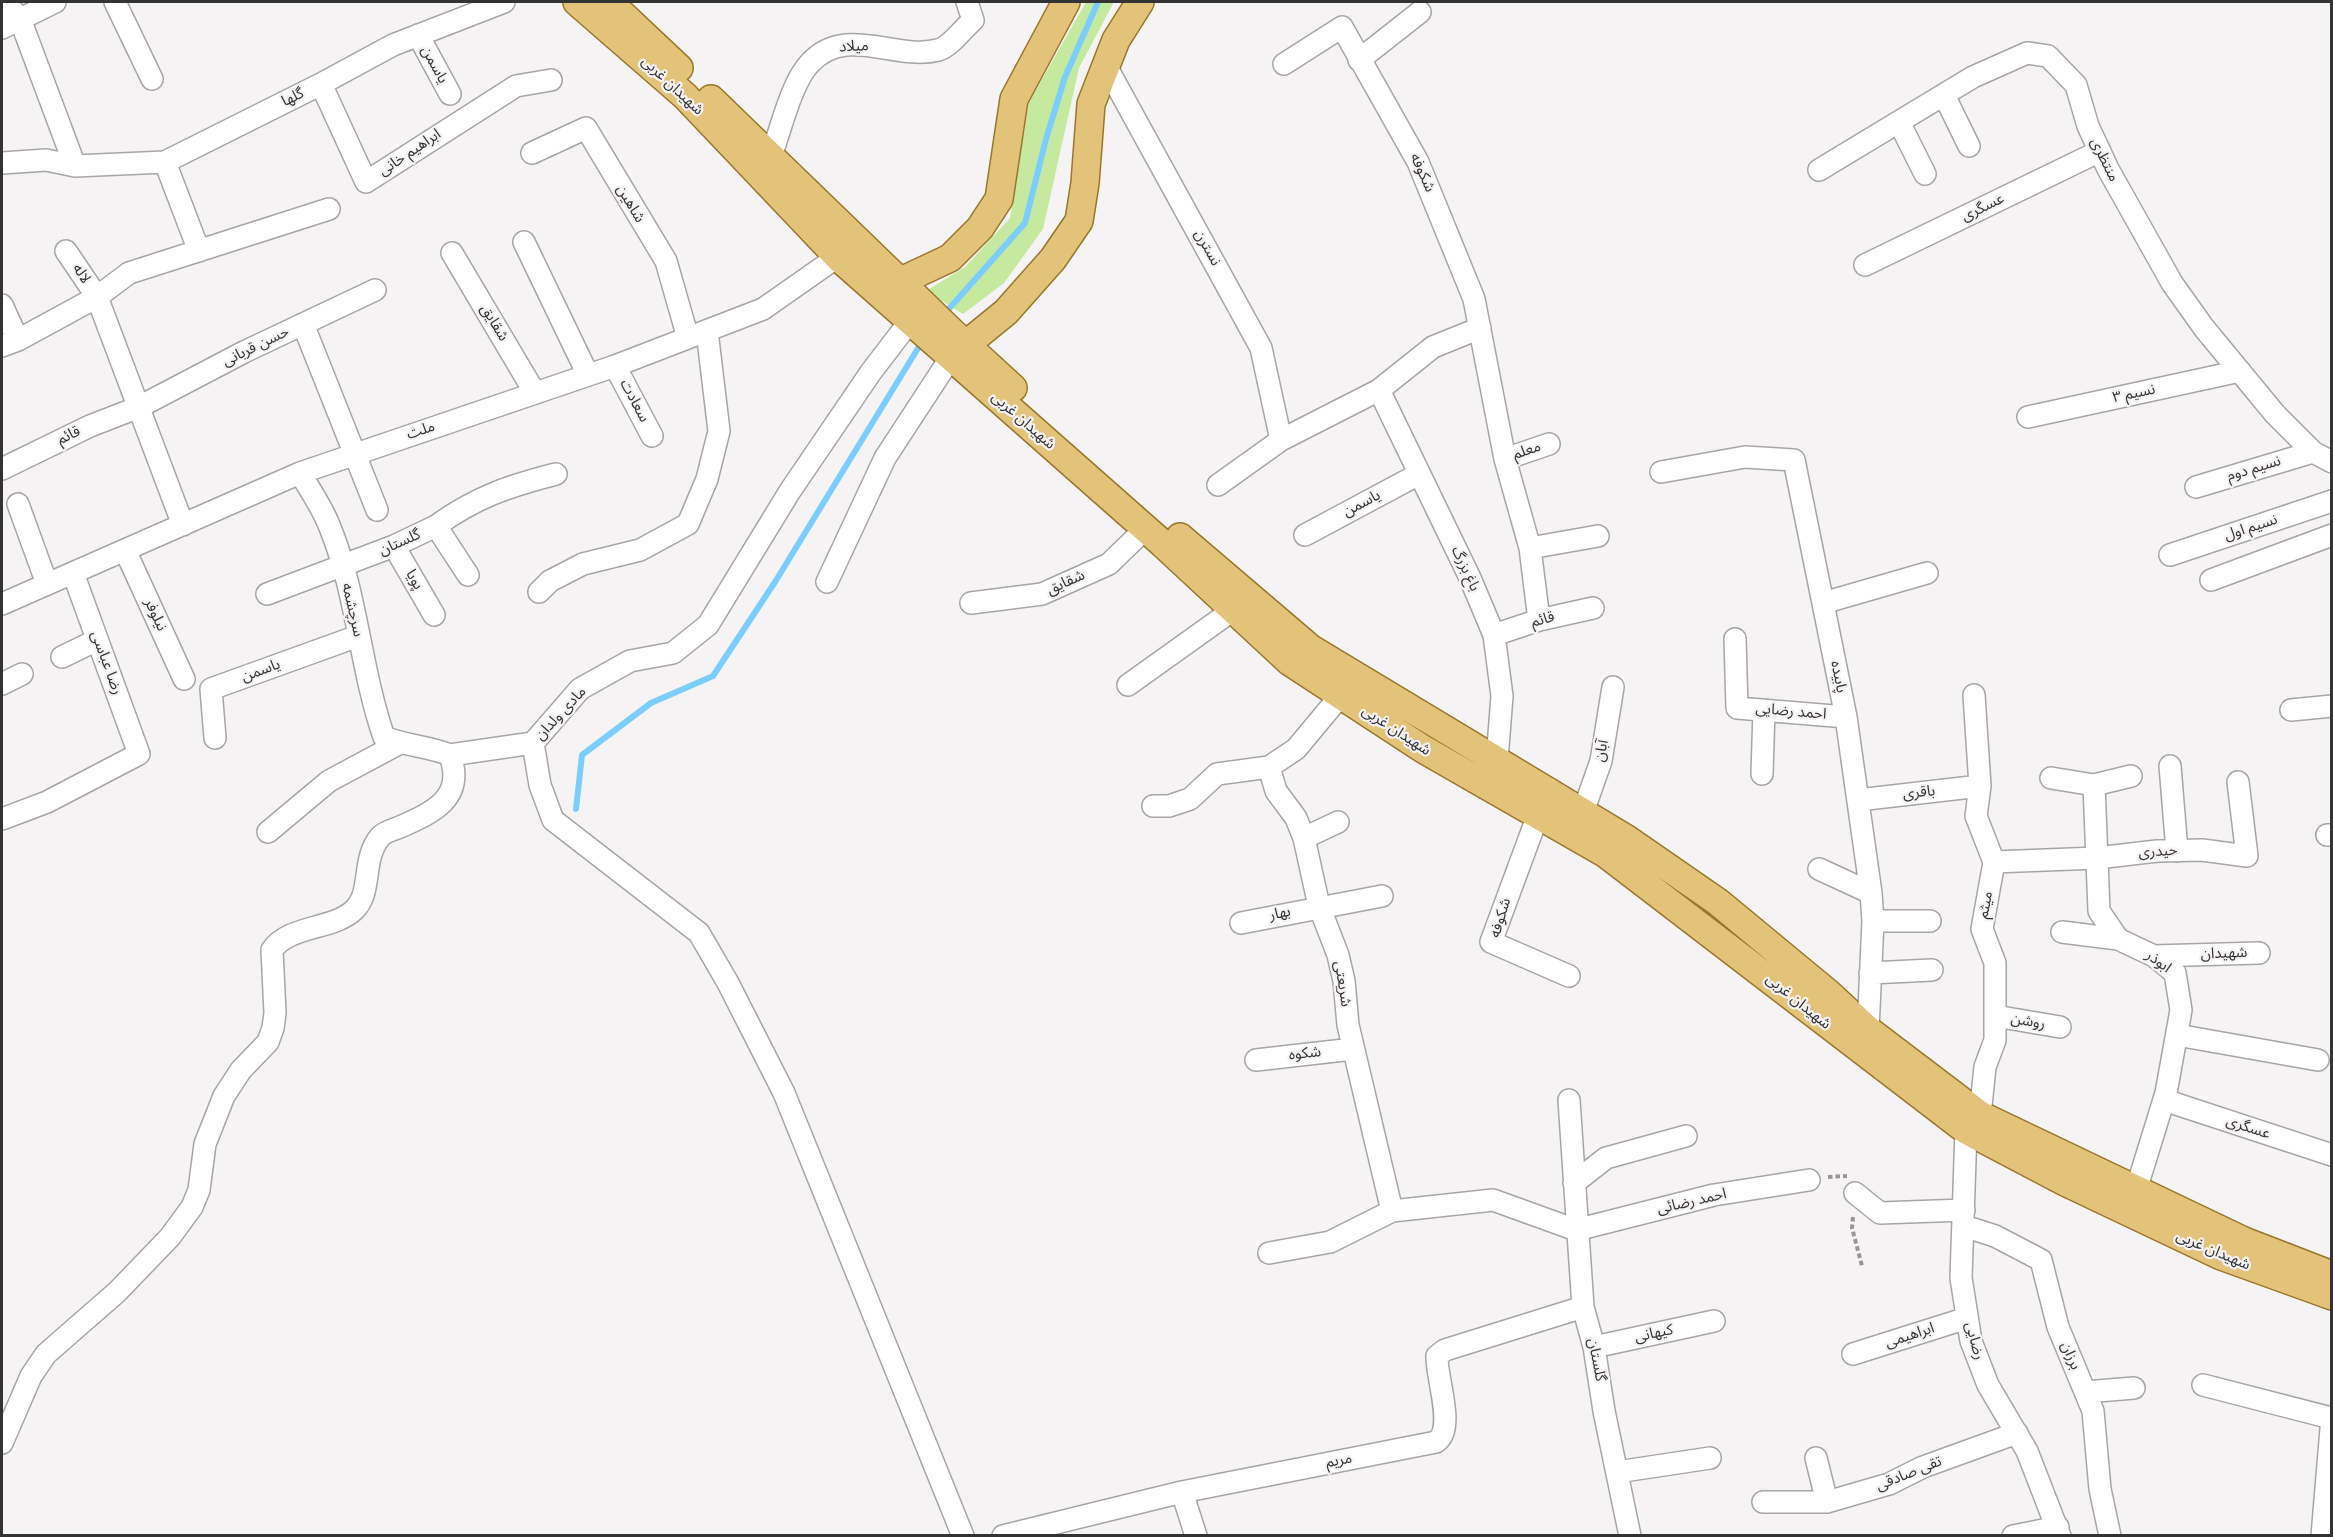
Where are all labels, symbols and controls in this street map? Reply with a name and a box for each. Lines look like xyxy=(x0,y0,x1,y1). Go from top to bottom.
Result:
street label: میلاد xyxy=(839,37,869,57)
street label: یاسمن xyxy=(416,43,452,87)
street label: شهیدان غربی xyxy=(637,53,707,119)
street label: گلها xyxy=(279,85,307,111)
street label: ابراهیم خانی xyxy=(375,126,445,180)
street label: منتظری xyxy=(2086,135,2122,185)
street label: شکوفه xyxy=(1406,151,1438,195)
street label: شاهین xyxy=(612,182,648,226)
street label: عسگری xyxy=(1959,190,2007,226)
street label: نسترن xyxy=(1190,227,1224,269)
street label: لاله xyxy=(68,261,94,287)
street label: شقایق xyxy=(476,301,512,345)
street label: حسن قربانی xyxy=(220,323,292,371)
street label: سعادت xyxy=(615,376,653,426)
street label: نسیم ۳ xyxy=(2111,381,2157,407)
street label: شهیدان غربی xyxy=(987,388,1059,454)
street label: ملت xyxy=(405,418,437,444)
street label: قائم xyxy=(54,423,84,449)
street label: معلم xyxy=(1511,438,1543,464)
street label: نسیم دوم xyxy=(2225,452,2283,486)
street label: یاسمن xyxy=(1340,487,1384,521)
street label: نسیم اول xyxy=(2222,511,2280,545)
street label: گلستان xyxy=(376,526,424,560)
street label: باغ بزرگ xyxy=(1447,544,1483,594)
street label: پویا xyxy=(401,567,427,593)
street label: شقایق xyxy=(1044,567,1088,599)
street label: سرچشمه xyxy=(337,581,367,639)
street label: نیلوفر xyxy=(140,596,170,634)
street label: قائم xyxy=(1529,608,1557,632)
street label: رضا عباسی xyxy=(86,629,126,697)
street label: یاسمن xyxy=(239,656,283,686)
street label: پابیده xyxy=(1826,659,1850,695)
street label: مادی ولدان xyxy=(532,683,590,745)
street label: احمد رضایی xyxy=(1755,700,1827,724)
street label: شهیدان غربی xyxy=(1358,702,1434,760)
street label: آبان xyxy=(1591,738,1613,764)
street label: باقری xyxy=(1902,782,1936,804)
street label: حیدری xyxy=(2138,842,2178,862)
street label: میثم xyxy=(1975,890,1997,920)
street label: شکوفه xyxy=(1486,896,1516,940)
street label: بهار xyxy=(1268,903,1292,925)
street label: شهیدان xyxy=(2200,944,2248,964)
street label: ابوذر xyxy=(2142,947,2174,977)
street label: شریعتی xyxy=(1329,960,1355,1008)
street label: شهیدان غربی xyxy=(1762,970,1834,1034)
street label: روشن xyxy=(2009,1010,2047,1034)
street label: شکوه xyxy=(1288,1043,1322,1065)
street label: عسگری xyxy=(2224,1112,2272,1144)
street label: احمد رضائی xyxy=(1655,1185,1729,1219)
street label: شهیدان غربی xyxy=(2173,1227,2253,1275)
street label: ابراهیمی xyxy=(1883,1320,1937,1352)
street label: رضایی xyxy=(1960,1320,1988,1362)
street label: کیهانی xyxy=(1633,1321,1675,1347)
street label: گلستان xyxy=(1583,1337,1609,1383)
street label: برزان xyxy=(2056,1339,2084,1373)
street label: مریم xyxy=(1324,1450,1354,1472)
street label: تقی صادقی xyxy=(1873,1453,1945,1495)

